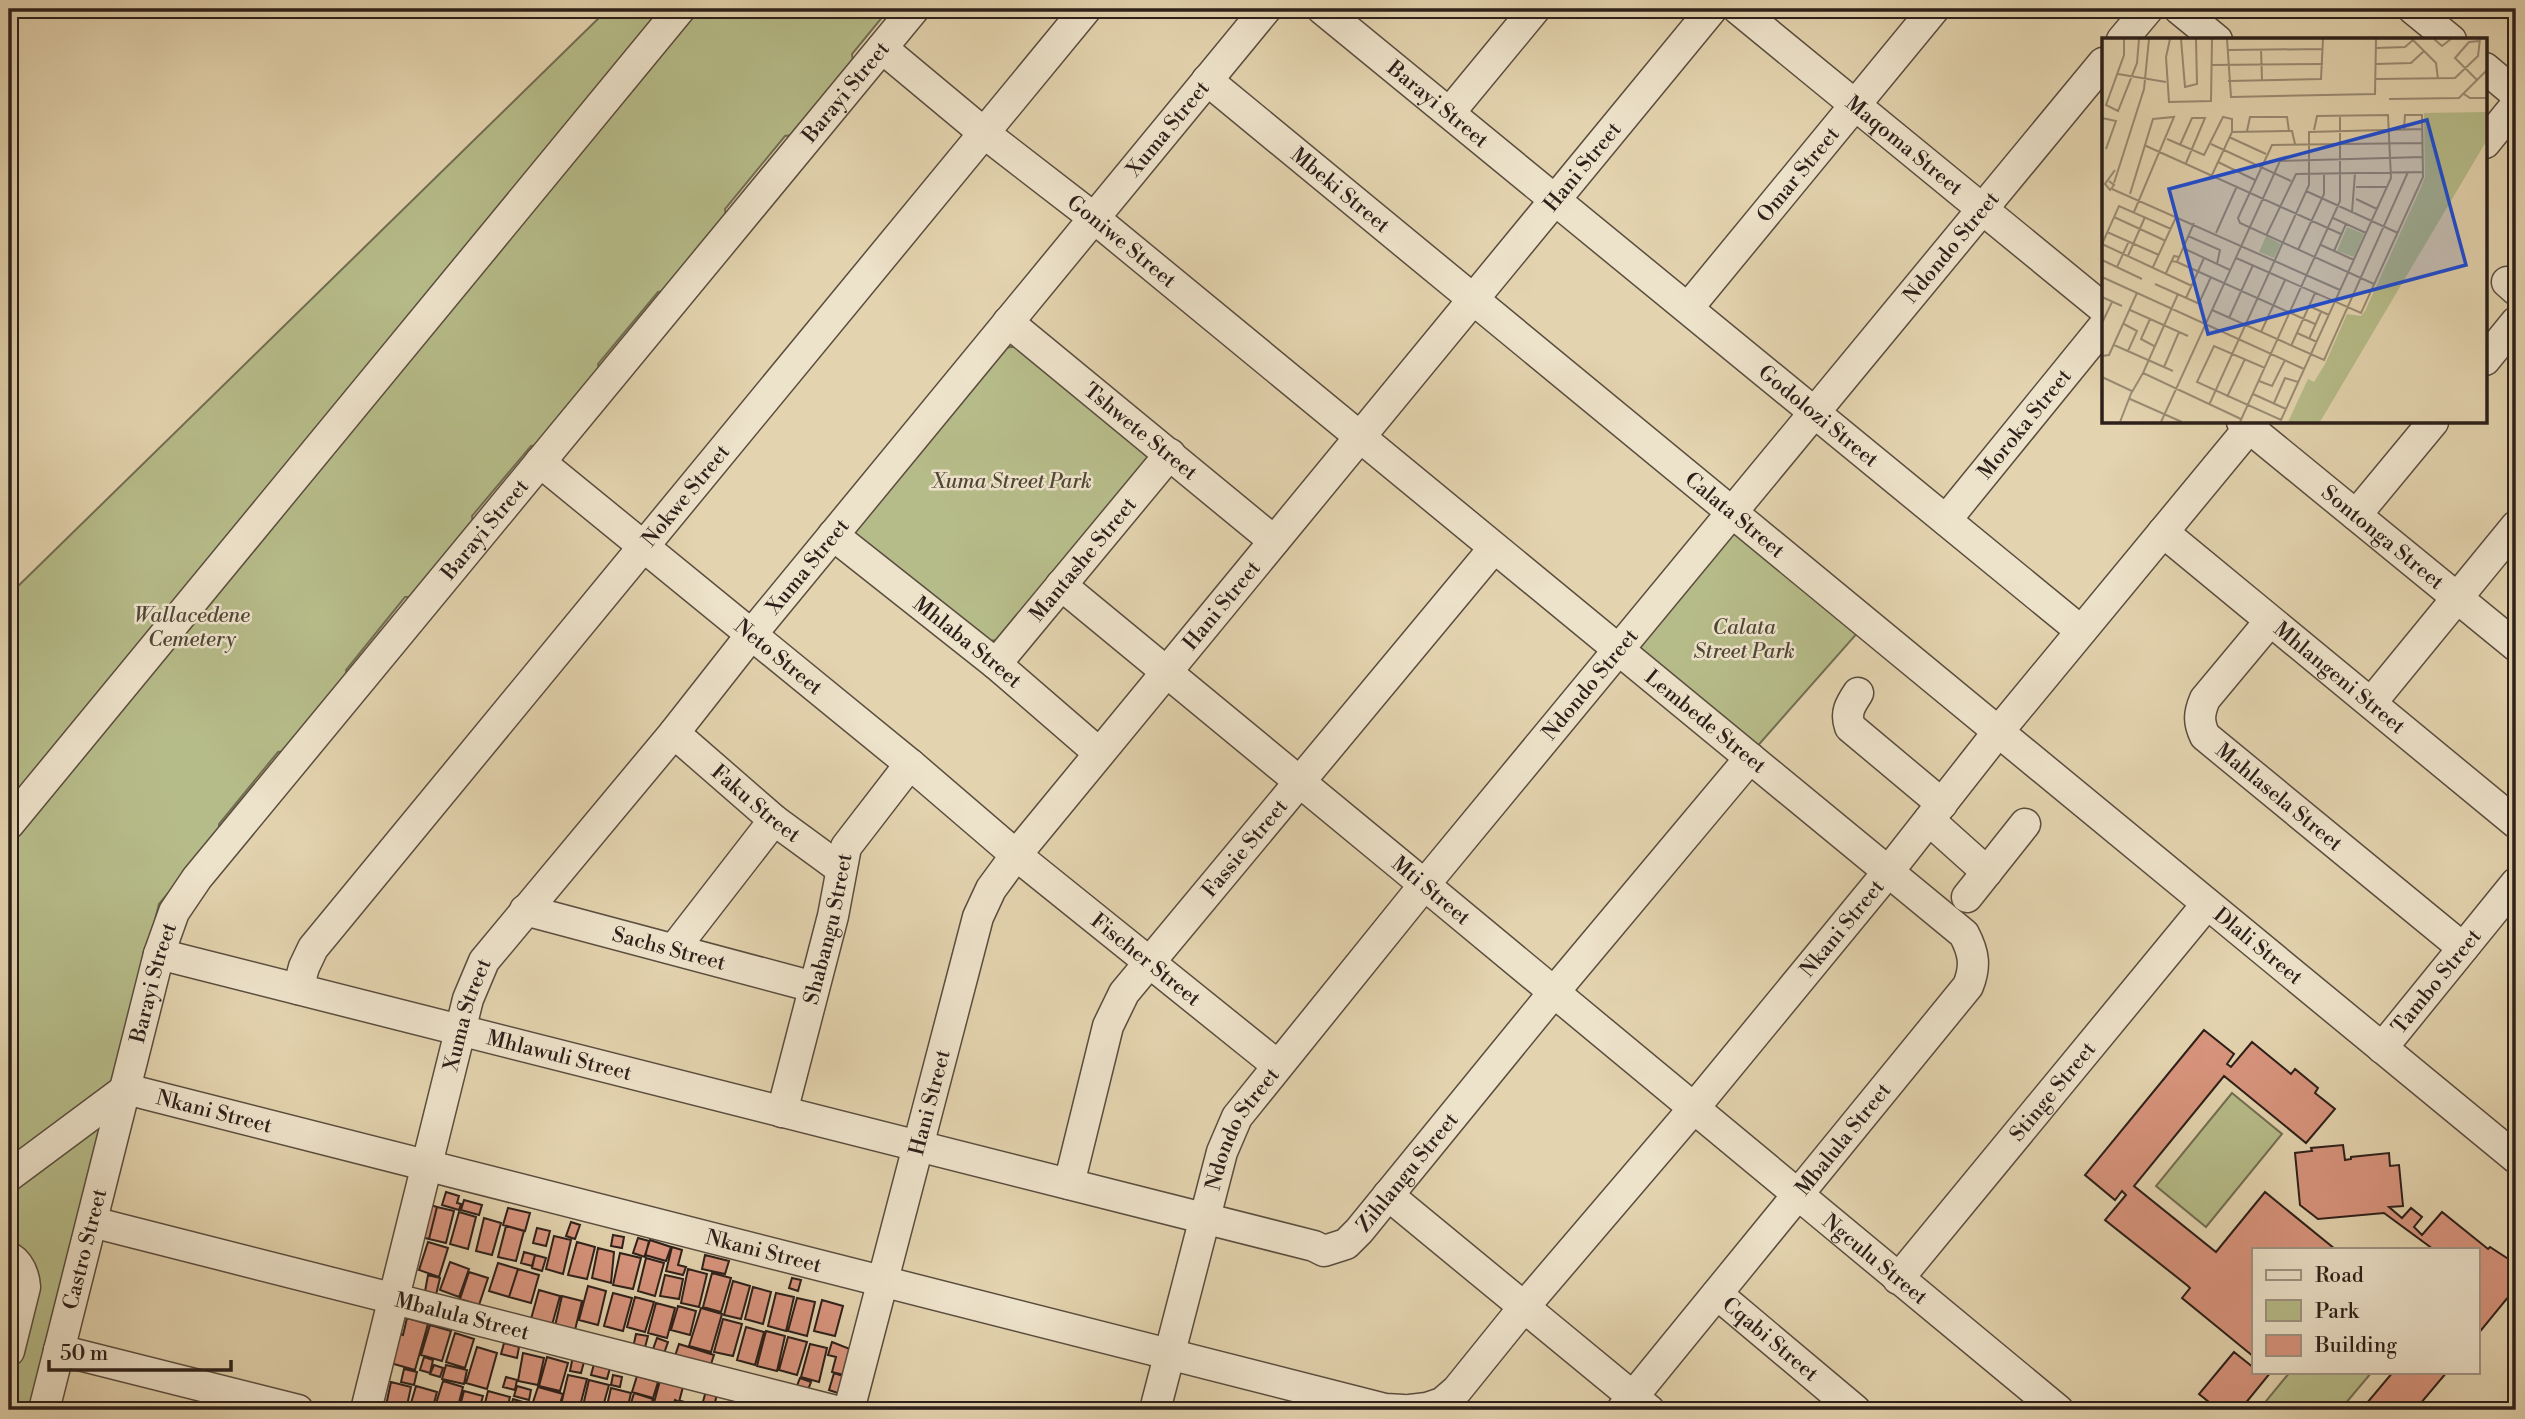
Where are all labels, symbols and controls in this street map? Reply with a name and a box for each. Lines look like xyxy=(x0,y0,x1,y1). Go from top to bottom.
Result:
street label: Barayi Street xyxy=(796,36,896,149)
inset map xyxy=(2102,38,2486,424)
street label: Barayi Street xyxy=(1381,55,1494,154)
street label: Xuma Street xyxy=(1121,75,1216,183)
street label: Maqoma Street xyxy=(1840,90,1968,202)
street label: Hani Street xyxy=(1539,117,1628,217)
street label: Omar Street xyxy=(1752,122,1846,228)
street label: Mbeki Street xyxy=(1285,142,1395,239)
street label: Ndondo Street xyxy=(1898,186,2006,309)
street label: Goniwe Street xyxy=(1061,190,1181,294)
street label: Godolozi Street xyxy=(1753,360,1884,474)
street label: Moroka Street xyxy=(1972,364,2078,485)
street label: Tshwete Street xyxy=(1078,378,1203,487)
street label: Nokwe Street xyxy=(637,439,736,552)
street label: Calata Street xyxy=(1679,467,1790,565)
park label: Xuma Street Park xyxy=(930,469,1092,495)
street label: Barayi Street xyxy=(436,474,535,587)
street label: Sontonga Street xyxy=(2316,480,2449,596)
street label: Mantashe Street xyxy=(1024,492,1143,627)
street label: Xuma Street xyxy=(761,513,856,621)
street label: Hani Street xyxy=(1178,555,1267,656)
street label: Mhlaba Street xyxy=(907,591,1027,695)
park label: Wallacedene Cemetery xyxy=(134,603,250,653)
street label: Neto Street xyxy=(729,614,828,702)
park label: Calata Street Park xyxy=(1693,615,1795,665)
street label: Mhlangeni Street xyxy=(2268,617,2411,741)
street label: Ndondo Street xyxy=(1537,623,1645,746)
street label: Lembede Street xyxy=(1639,665,1771,780)
street label: Mahlasela Street xyxy=(2210,738,2348,858)
street label: Faku Street xyxy=(706,759,805,849)
street label: Fassie Street xyxy=(1197,794,1294,903)
street label: Shabangu Street xyxy=(799,851,859,1007)
street label: Mti Street xyxy=(1386,851,1476,932)
street label: Nkani Street xyxy=(1795,874,1891,983)
street label: Dlali Street xyxy=(2208,902,2308,991)
street label: Fischer Street xyxy=(1085,908,1206,1013)
street label: Barayi Street xyxy=(125,919,183,1047)
street label: Sachs Street xyxy=(609,922,729,977)
street label: Tambo Street xyxy=(2387,924,2488,1040)
street label: Xuma Street xyxy=(438,954,498,1075)
street label: Mhlawuli Street xyxy=(484,1025,635,1087)
street label: Stinge Street xyxy=(2005,1036,2102,1147)
street label: Hani Street xyxy=(904,1046,957,1158)
street label: Ndondo Street xyxy=(1201,1062,1286,1193)
street label: Mbalula Street xyxy=(1790,1078,1898,1201)
street label: Nkani Street xyxy=(153,1085,275,1140)
street label: Zihlangu Street xyxy=(1351,1107,1465,1238)
street label: Castro Street xyxy=(58,1185,113,1313)
street label: Ngculu Street xyxy=(1817,1209,1933,1311)
street label: Nkani Street xyxy=(703,1225,825,1279)
legend xyxy=(2252,1248,2480,1374)
text: Road xyxy=(2315,1263,2364,1289)
street label: Mbalula Street xyxy=(392,1287,532,1347)
street label: Cqabi Street xyxy=(1717,1292,1824,1388)
text: Park xyxy=(2315,1299,2360,1325)
scale bar xyxy=(49,1328,231,1372)
text: Building xyxy=(2314,1333,2397,1359)
text: 50 m xyxy=(60,1341,108,1367)

